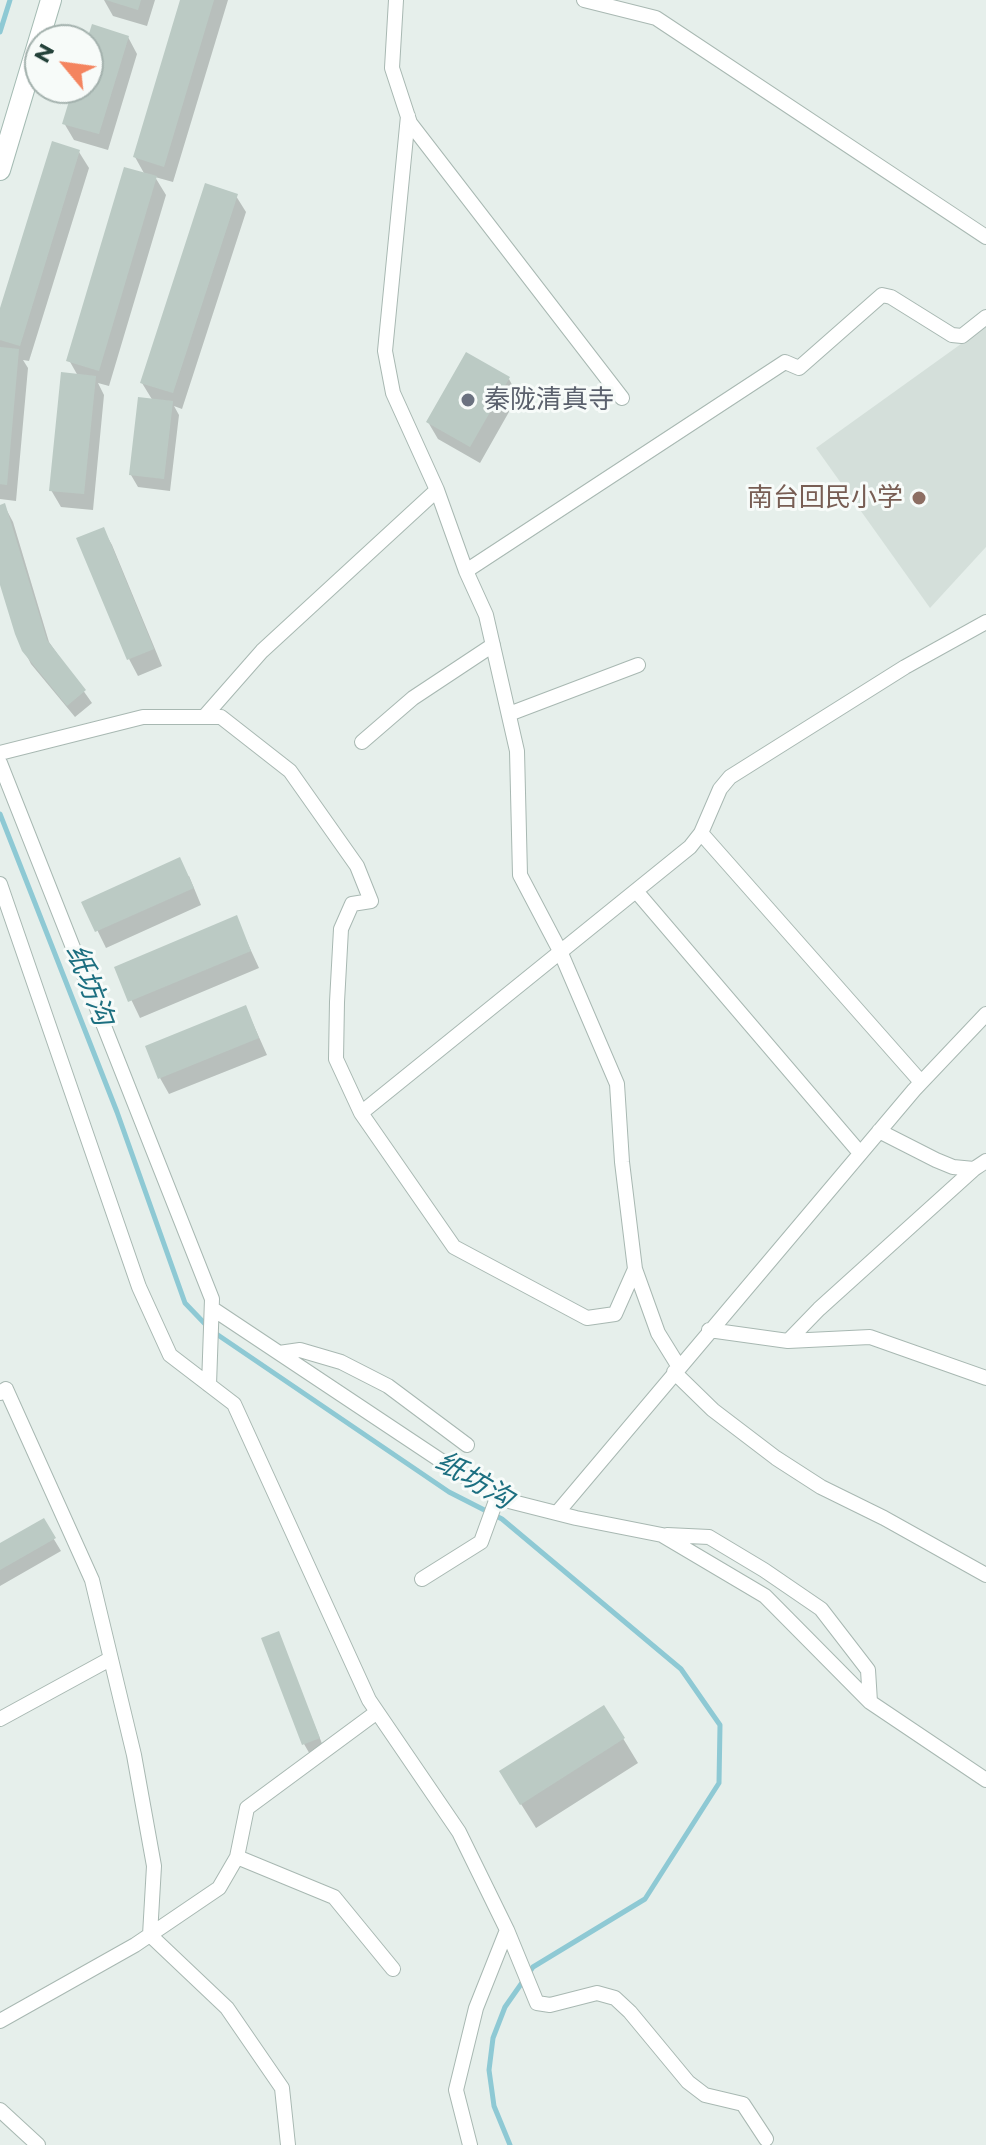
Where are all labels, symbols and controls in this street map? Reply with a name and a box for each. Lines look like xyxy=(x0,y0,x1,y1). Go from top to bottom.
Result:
north arrow xyxy=(24,24,104,104)
text: N xyxy=(28,39,60,67)
place label: 秦陇清真寺 xyxy=(484,384,614,416)
marker: 秦陇清真寺 xyxy=(459,391,477,409)
place label: 南台回民小学 xyxy=(747,482,903,514)
marker: 南台回民小学 xyxy=(910,489,928,507)
water label: 纸坊沟 xyxy=(58,940,120,1030)
water label: 纸坊沟 xyxy=(429,1445,519,1517)

